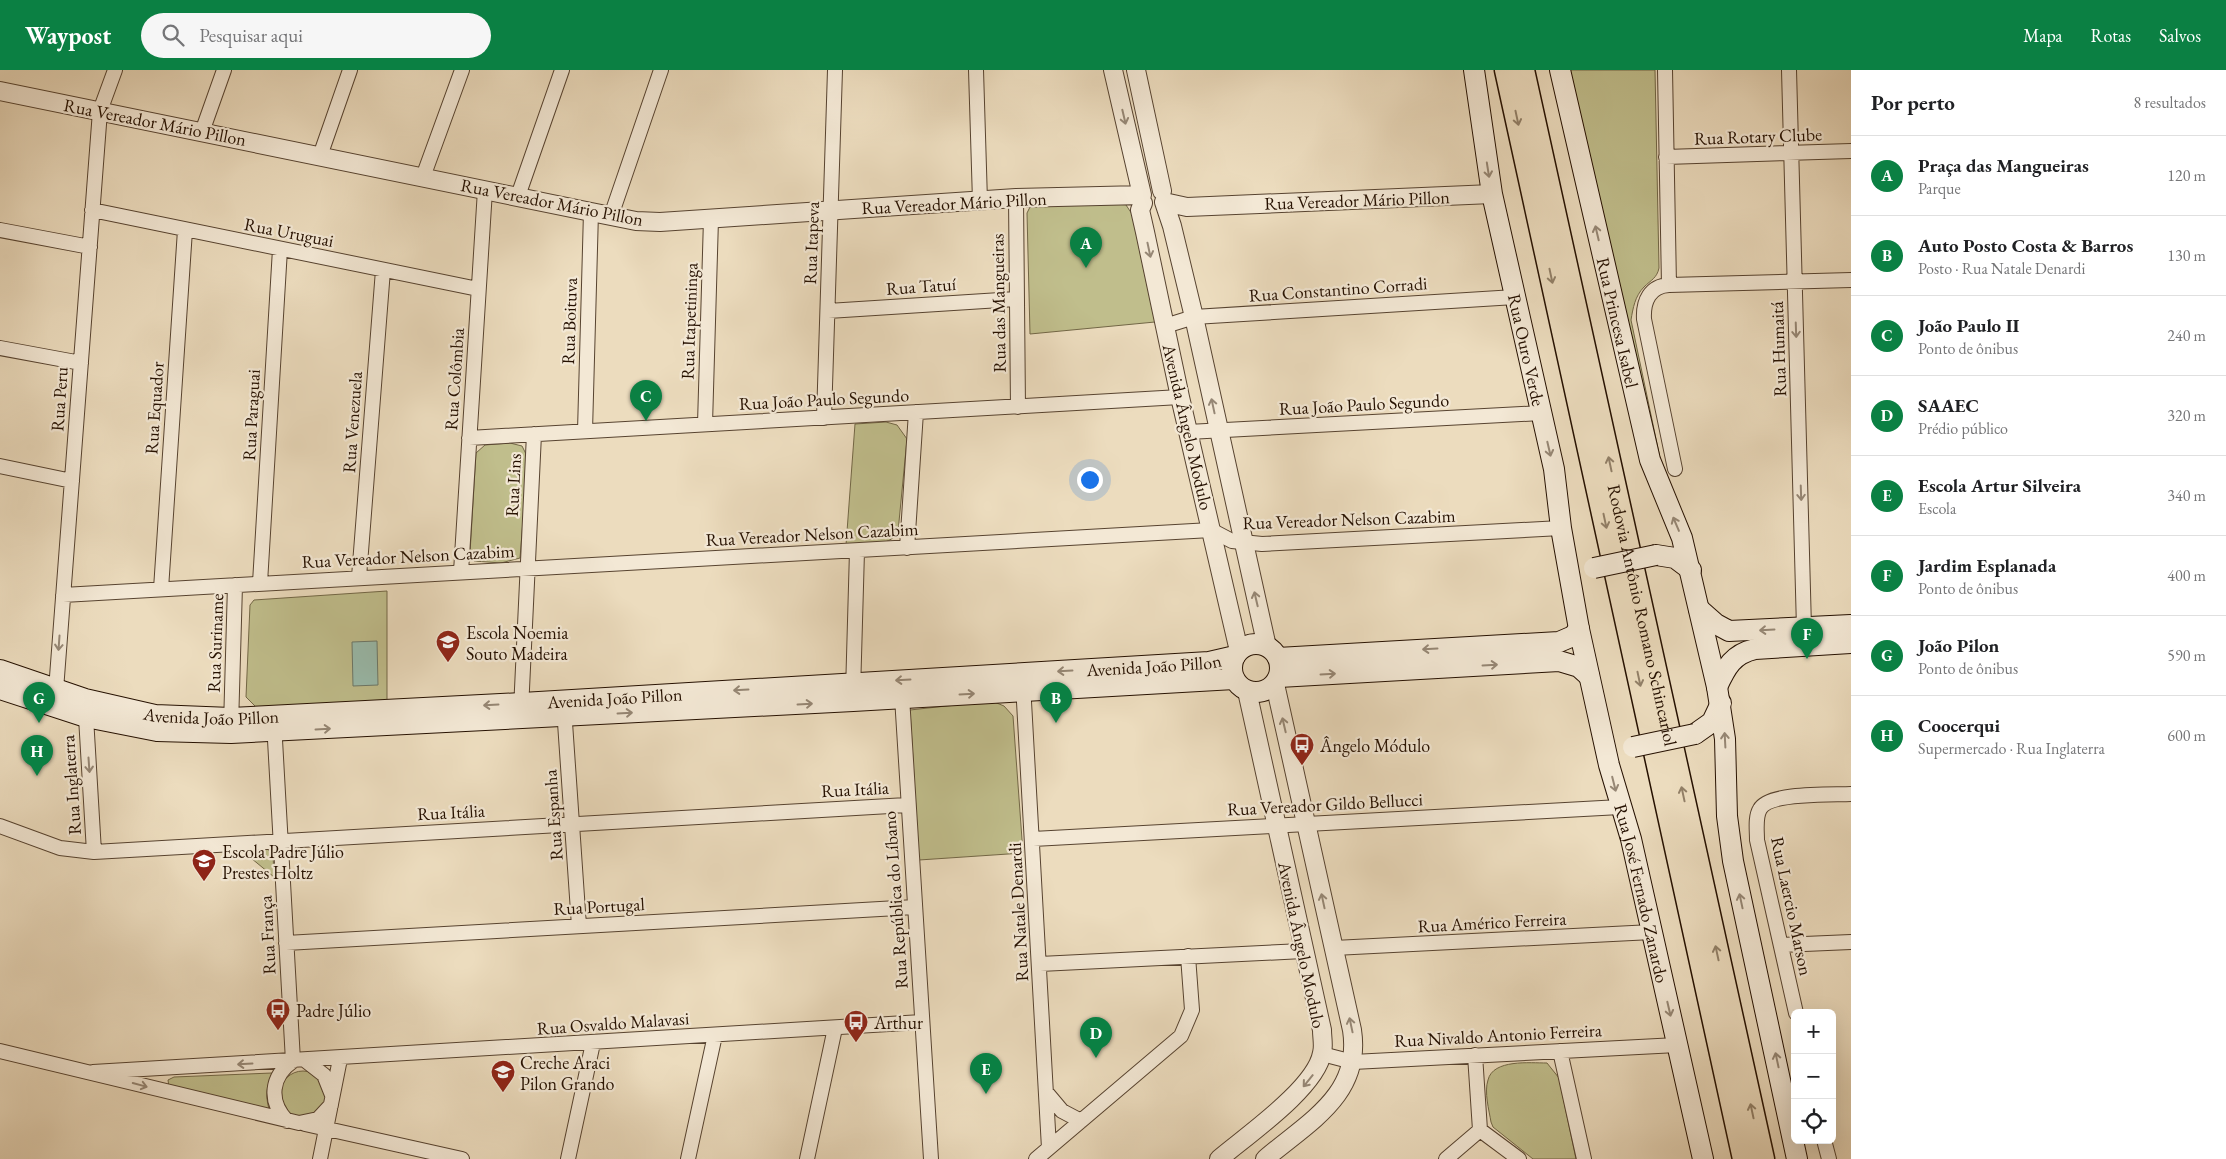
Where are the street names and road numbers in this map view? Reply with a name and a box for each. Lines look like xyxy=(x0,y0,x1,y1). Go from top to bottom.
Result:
street label: Rua Vereador Mário Pillon xyxy=(62,93,249,151)
street label: Rua Rotary Clube xyxy=(1694,122,1822,150)
street label: Rua Vereador Mário Pillon xyxy=(459,173,646,231)
street label: Rua Vereador Mário Pillon xyxy=(1264,185,1451,215)
street label: Rua Vereador Mário Pillon xyxy=(861,187,1048,219)
street label: Rua Itapeva xyxy=(798,200,824,285)
street label: Rua Uruguai xyxy=(242,212,336,252)
street label: Rua das Mangueiras xyxy=(985,233,1011,373)
street label: Rua Princesa Isabel xyxy=(1592,255,1644,390)
street label: Rua Itapetininga xyxy=(675,261,703,380)
street label: Rua Constantino Corradi xyxy=(1248,271,1429,307)
street label: Rua Tatuí xyxy=(885,272,957,300)
street label: Rua Boituva xyxy=(556,276,582,365)
street label: Rua Ouro Verde xyxy=(1503,291,1551,408)
street label: Rua Humaitá xyxy=(1765,300,1791,397)
street label: Rua Colômbia xyxy=(439,326,469,431)
street label: Avenida Ângelo Modulo xyxy=(1157,341,1218,512)
street label: Rua Equador xyxy=(139,361,169,455)
street label: Rua Peru xyxy=(45,365,73,432)
street label: Rua Paraguai xyxy=(237,368,265,461)
street label: Rua Venezuela xyxy=(337,370,367,474)
street label: Rua João Paulo Segundo xyxy=(738,383,910,415)
street label: Rua João Paulo Segundo xyxy=(1278,388,1450,420)
street label: Rua Lins xyxy=(500,453,526,517)
street label: Rodovia Antônio Romano Schincariol xyxy=(1603,482,1683,748)
street label: Rua Vereador Nelson Cazabim xyxy=(1242,504,1456,534)
street label: Rua Vereador Nelson Cazabim xyxy=(705,517,919,551)
street label: Rua Vereador Nelson Cazabim xyxy=(301,539,515,573)
street label: Rua Suriname xyxy=(202,593,228,693)
street label: Avenida João Pillon xyxy=(1085,648,1224,681)
street label: Avenida João Pillon xyxy=(546,682,684,713)
street label: Avenida João Pillon xyxy=(140,701,280,730)
street label: Rua Inglaterra xyxy=(56,734,86,836)
street label: Rua Espanha xyxy=(538,768,568,861)
street label: Rua Itália xyxy=(820,776,890,802)
street label: Rua Vereador Gildo Bellucci xyxy=(1226,787,1424,821)
street label: Rua Itália xyxy=(416,799,486,825)
street label: Rua José Fernado Zanardo xyxy=(1610,801,1675,985)
street label: Rua República do Líbano xyxy=(877,810,913,990)
street label: Rua Laercio Marson xyxy=(1766,834,1818,978)
street label: Rua Natale Denardi xyxy=(1003,841,1033,982)
street label: Avenida Ângelo Modulo xyxy=(1273,859,1331,1030)
street label: Rua Portugal xyxy=(553,892,645,920)
street label: Rua França xyxy=(253,894,281,975)
street label: Rua Américo Ferreira xyxy=(1417,907,1568,937)
street label: Rua Osvaldo Malavasi xyxy=(536,1006,690,1040)
street label: Rua Nivaldo Antonio Ferreira xyxy=(1394,1018,1603,1052)

